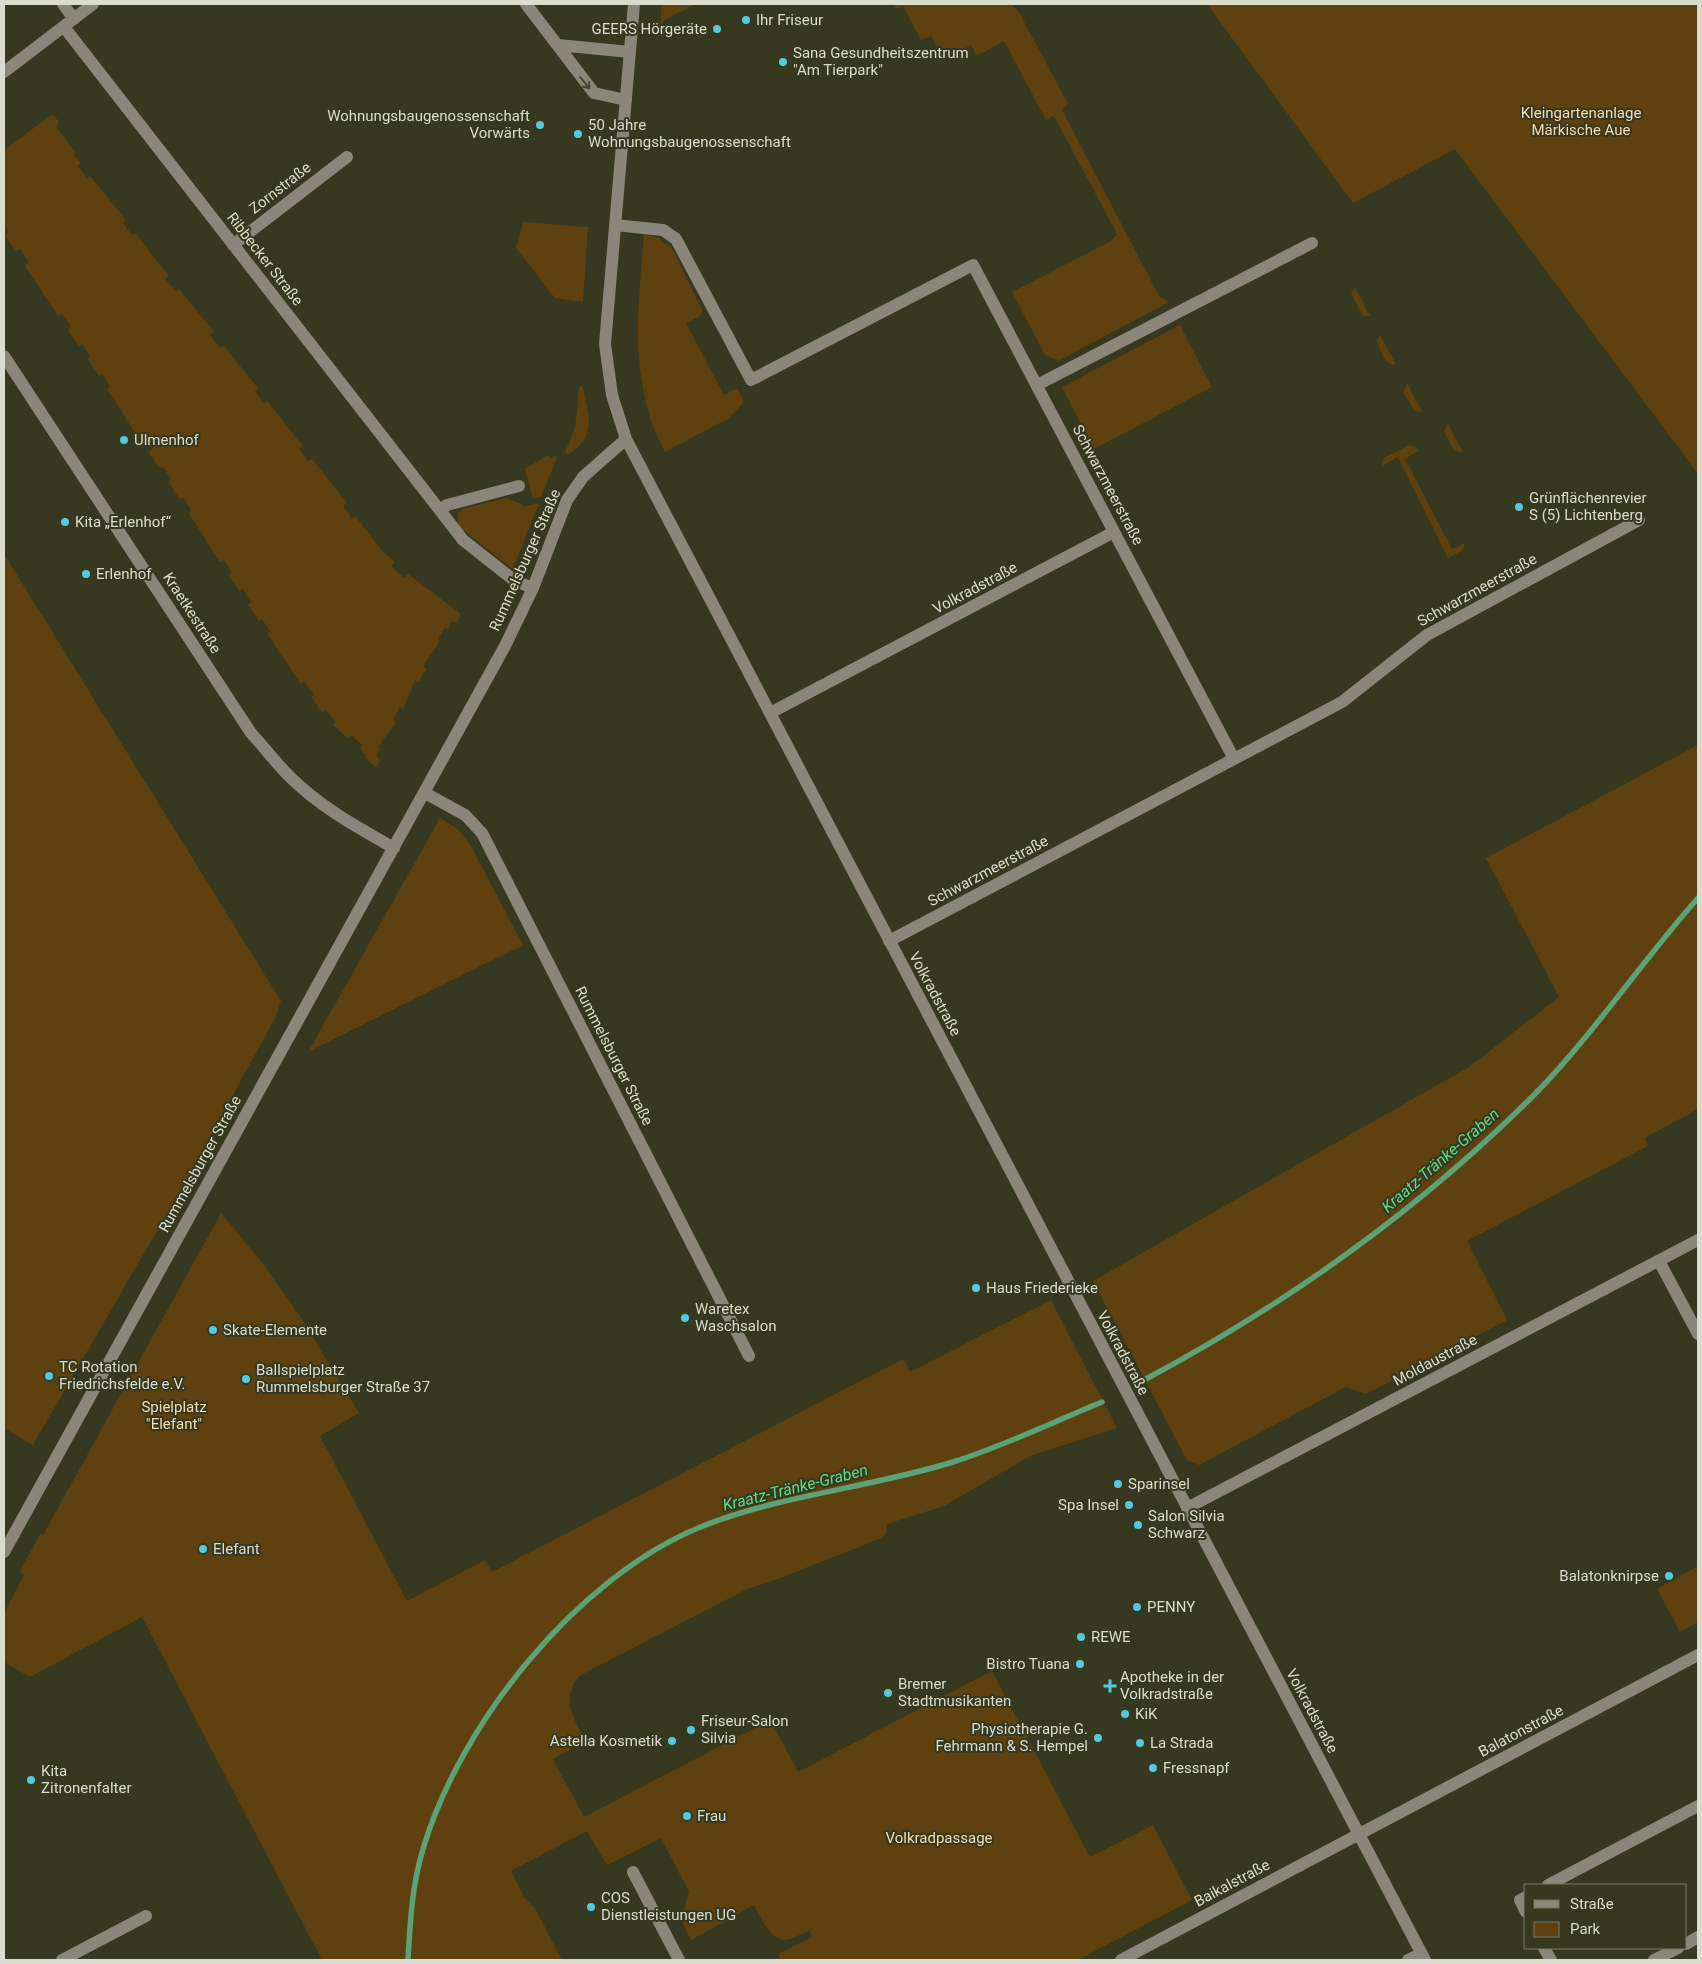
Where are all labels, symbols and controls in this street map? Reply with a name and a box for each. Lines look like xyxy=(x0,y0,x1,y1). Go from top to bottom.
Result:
place label: Ihr Friseur xyxy=(756,11,823,29)
marker: Ihr Friseur xyxy=(740,14,752,26)
place label: GEERS Hörgeräte xyxy=(591,20,707,38)
marker: GEERS Hörgeräte xyxy=(711,23,723,35)
place label: Sana Gesundheitszentrum "Am Tierpark" xyxy=(793,44,969,79)
marker: Sana Gesundheitszentrum "Am Tierpark" xyxy=(777,56,789,68)
one-way arrow xyxy=(580,76,591,89)
park label: Kleingartenanlage Märkische Aue xyxy=(1521,104,1641,139)
place label: Wohnungsbaugenossenschaft Vorwärts xyxy=(327,107,530,142)
place label: 50 Jahre Wohnungsbaugenossenschaft xyxy=(588,116,791,151)
marker: Wohnungsbaugenossenschaft Vorwärts xyxy=(534,119,546,131)
marker: 50 Jahre Wohnungsbaugenossenschaft xyxy=(572,128,584,140)
street label: Zornstraße xyxy=(246,158,314,218)
street label: Ribbecker Straße xyxy=(223,209,307,309)
street label: Schwarzmeerstraße xyxy=(1069,422,1147,548)
place label: Ulmenhof xyxy=(134,431,200,449)
marker: Ulmenhof xyxy=(118,434,130,446)
street label: Rummelsburger Straße xyxy=(486,486,564,634)
place label: Grünflächenrevier S (5) Lichtenberg xyxy=(1529,489,1647,524)
marker: Grünflächenrevier S (5) Lichtenberg xyxy=(1513,501,1525,513)
place label: Kita „Erlenhof“ xyxy=(75,513,172,531)
marker: Kita „Erlenhof“ xyxy=(59,516,71,528)
street label: Schwarzmeerstraße xyxy=(1414,550,1540,630)
street label: Volkradstraße xyxy=(930,558,1020,618)
place label: Erlenhof xyxy=(96,565,152,583)
marker: Erlenhof xyxy=(80,568,92,580)
street label: Kraetkestraße xyxy=(159,569,225,657)
street label: Schwarzmeerstraße xyxy=(925,832,1051,910)
street label: Volkradstraße xyxy=(905,949,965,1039)
street label: Rummelsburger Straße xyxy=(571,983,657,1129)
street label: Rummelsburger Straße xyxy=(155,1092,245,1236)
water label: Kraatz-Tränke-Graben xyxy=(1378,1104,1503,1216)
place label: Haus Friederieke xyxy=(986,1279,1098,1297)
marker: Haus Friederieke xyxy=(970,1282,982,1294)
place label: Waretex Waschsalon xyxy=(695,1300,776,1335)
street label: Volkradstraße xyxy=(1093,1308,1153,1398)
marker: Waretex Waschsalon xyxy=(679,1312,691,1324)
place label: Skate-Elemente xyxy=(223,1321,327,1339)
marker: Skate-Elemente xyxy=(207,1324,219,1336)
street label: Moldaustraße xyxy=(1390,1330,1480,1390)
place label: TC Rotation Friedrichsfelde e.V. xyxy=(59,1358,185,1393)
place label: Ballspielplatz Rummelsburger Straße 37 xyxy=(256,1361,430,1396)
marker: TC Rotation Friedrichsfelde e.V. xyxy=(43,1370,55,1382)
marker: Ballspielplatz Rummelsburger Straße 37 xyxy=(240,1373,252,1385)
park label: Spielplatz "Elefant" xyxy=(141,1398,207,1433)
water label: Kraatz-Tränke-Graben xyxy=(721,1460,870,1515)
place label: Sparinsel xyxy=(1128,1475,1190,1493)
marker: Sparinsel xyxy=(1112,1478,1124,1490)
place label: Spa Insel xyxy=(1058,1496,1119,1514)
marker: Spa Insel xyxy=(1123,1499,1135,1511)
place label: Salon Silvia Schwarz xyxy=(1148,1507,1225,1542)
marker: Salon Silvia Schwarz xyxy=(1132,1519,1144,1531)
place label: Elefant xyxy=(213,1540,260,1558)
marker: Elefant xyxy=(197,1543,209,1555)
place label: Balatonknirpse xyxy=(1559,1567,1659,1585)
marker: Balatonknirpse xyxy=(1663,1570,1675,1582)
place label: PENNY xyxy=(1147,1598,1195,1616)
marker: PENNY xyxy=(1131,1601,1143,1613)
place label: REWE xyxy=(1091,1628,1131,1646)
marker: REWE xyxy=(1075,1631,1087,1643)
place label: Bistro Tuana xyxy=(986,1655,1070,1673)
marker: Bistro Tuana xyxy=(1074,1658,1086,1670)
street label: Volkradstraße xyxy=(1282,1666,1342,1756)
place label: Apotheke in der Volkradstraße xyxy=(1120,1668,1224,1703)
place label: Bremer Stadtmusikanten xyxy=(898,1675,1011,1710)
marker: Apotheke in der Volkradstraße xyxy=(1104,1680,1116,1692)
marker: Bremer Stadtmusikanten xyxy=(882,1687,894,1699)
street label: Balatonstraße xyxy=(1476,1701,1566,1761)
place label: KiK xyxy=(1135,1705,1158,1723)
marker: KiK xyxy=(1119,1708,1131,1720)
place label: Friseur-Salon Silvia xyxy=(701,1712,789,1747)
place label: Physiotherapie G. Fehrmann & S. Hempel xyxy=(935,1720,1088,1755)
marker: Friseur-Salon Silvia xyxy=(685,1724,697,1736)
place label: Astella Kosmetik xyxy=(550,1732,662,1750)
marker: Physiotherapie G. Fehrmann & S. Hempel xyxy=(1092,1732,1104,1744)
place label: La Strada xyxy=(1150,1734,1213,1752)
marker: Astella Kosmetik xyxy=(666,1735,678,1747)
marker: La Strada xyxy=(1134,1737,1146,1749)
place label: Fressnapf xyxy=(1163,1759,1230,1777)
place label: Kita Zitronenfalter xyxy=(41,1762,132,1797)
marker: Fressnapf xyxy=(1147,1762,1159,1774)
marker: Kita Zitronenfalter xyxy=(25,1774,37,1786)
place label: Frau xyxy=(697,1807,726,1825)
marker: Frau xyxy=(681,1810,693,1822)
park label: Volkradpassage xyxy=(885,1829,993,1847)
street label: Baikalstraße xyxy=(1191,1856,1273,1910)
legend xyxy=(1524,1884,1687,1949)
place label: COS Dienstleistungen UG xyxy=(601,1889,736,1924)
text: Straße xyxy=(1570,1895,1614,1913)
marker: COS Dienstleistungen UG xyxy=(585,1901,597,1913)
text: Park xyxy=(1570,1920,1601,1938)

